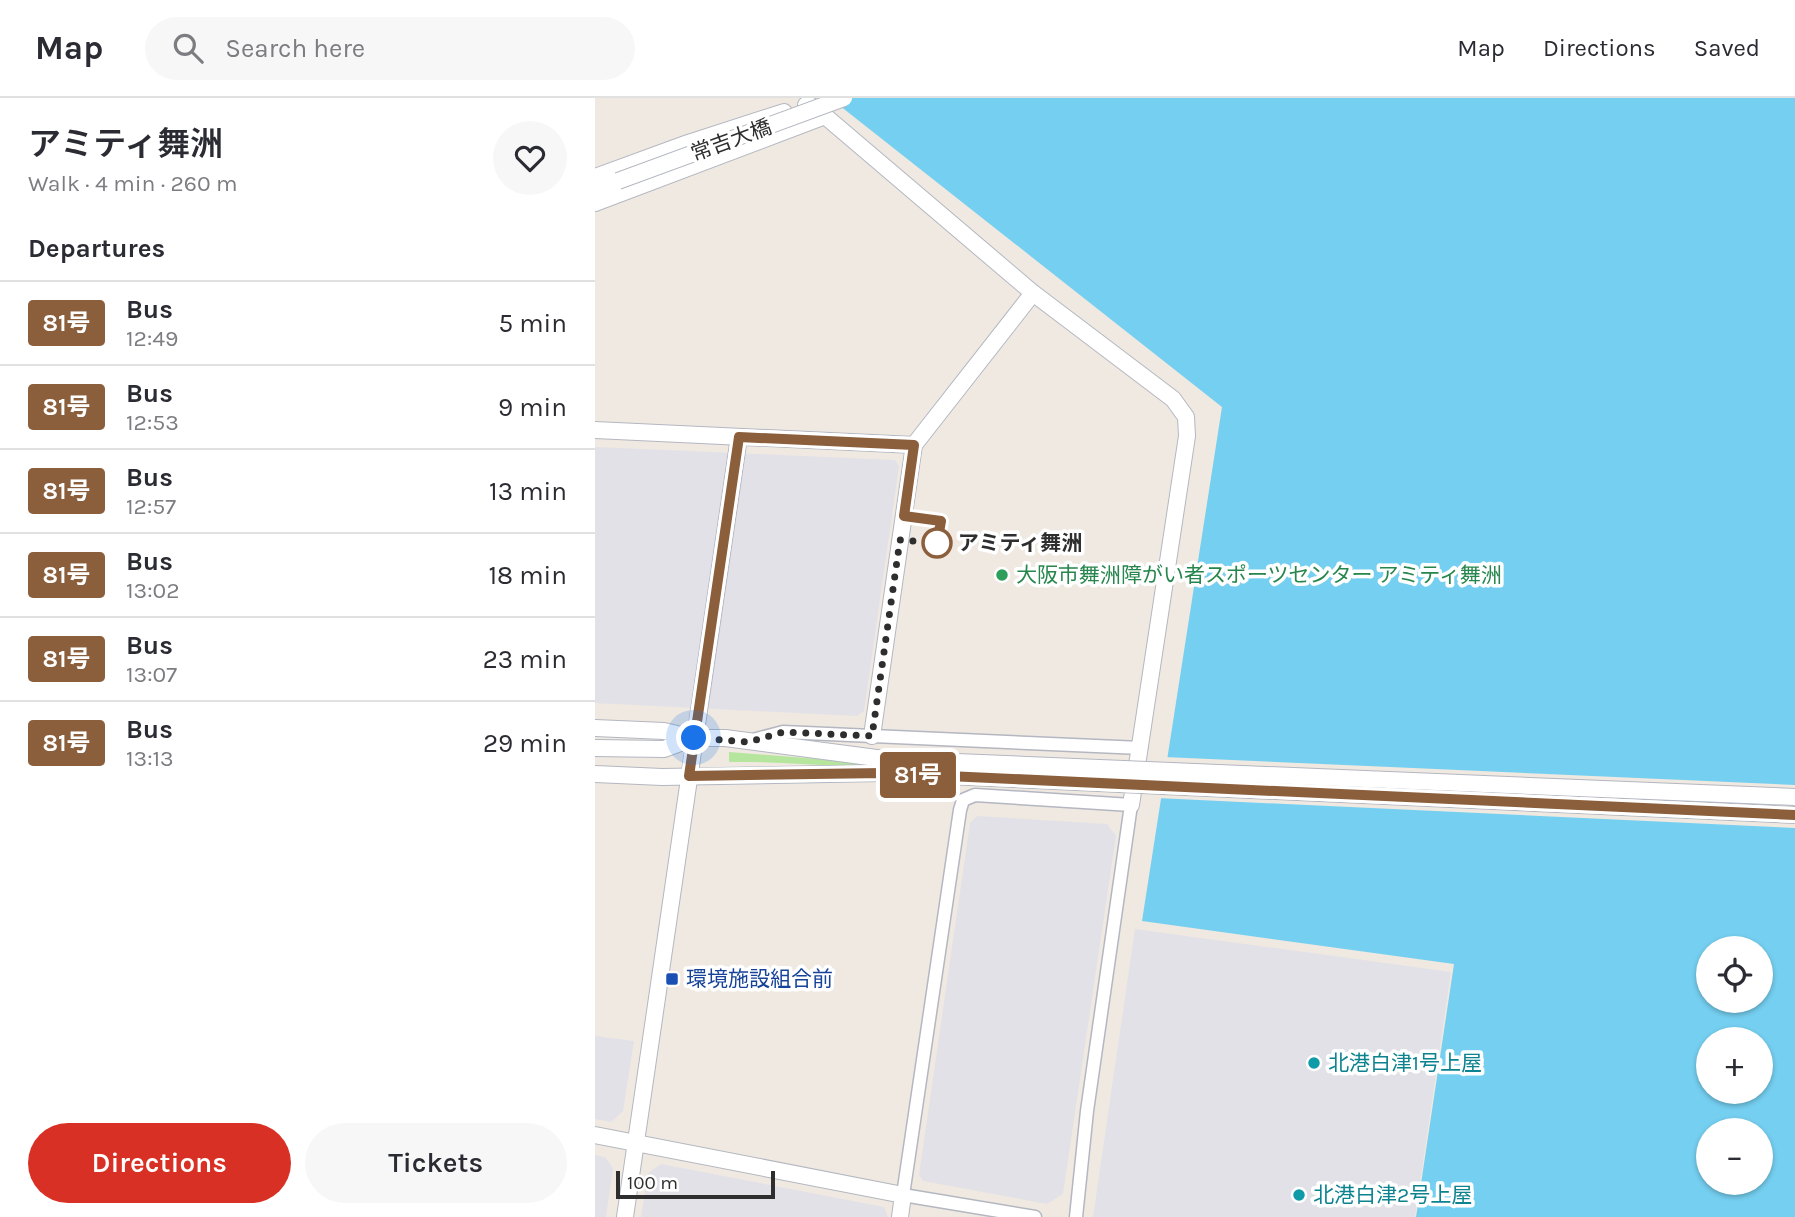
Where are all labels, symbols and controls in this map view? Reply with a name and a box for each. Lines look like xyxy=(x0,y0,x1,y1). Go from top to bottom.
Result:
search box xyxy=(145,17,635,80)
text: Map xyxy=(35,29,103,67)
icon: search xyxy=(169,29,207,67)
text: Search here xyxy=(225,33,365,64)
text: Map xyxy=(1457,34,1505,62)
text: Directions xyxy=(1543,34,1656,62)
text: Saved xyxy=(1694,34,1760,62)
street label: 常吉大橋 xyxy=(687,114,775,166)
button: heart xyxy=(493,121,567,195)
text: アミティ舞洲 xyxy=(28,125,223,163)
text: Walk · 4 min · 260 m xyxy=(28,170,238,197)
text: Departures xyxy=(28,233,165,264)
text: Bus xyxy=(126,294,173,325)
text: 5 min xyxy=(498,308,567,339)
text: 81号 xyxy=(42,309,91,337)
text: 12:49 xyxy=(126,325,178,352)
text: Bus xyxy=(126,378,173,409)
text: 9 min xyxy=(498,392,567,423)
text: 81号 xyxy=(42,393,91,421)
text: 12:53 xyxy=(126,409,179,436)
text: Bus xyxy=(126,462,173,493)
text: 13 min xyxy=(489,476,567,507)
text: 81号 xyxy=(42,477,91,505)
text: 12:57 xyxy=(126,493,176,520)
marker: アミティ舞洲 xyxy=(922,528,952,558)
place label: アミティ舞洲 xyxy=(958,531,1082,555)
text: Bus xyxy=(126,546,173,577)
text: 18 min xyxy=(488,560,567,591)
text: 81号 xyxy=(42,561,91,589)
place label: 大阪市舞洲障がい者スポーツセンター アミティ舞洲 xyxy=(1016,563,1502,587)
marker: 大阪市舞洲障がい者スポーツセンター アミティ舞洲 xyxy=(994,567,1010,583)
text: 13:02 xyxy=(126,577,179,604)
text: Bus xyxy=(126,630,173,661)
text: 23 min xyxy=(483,644,567,675)
text: 81号 xyxy=(42,645,91,673)
text: 13:07 xyxy=(126,661,177,688)
text: Bus xyxy=(126,714,173,745)
your location xyxy=(676,720,711,755)
text: 29 min xyxy=(483,728,567,759)
text: 81号 xyxy=(42,729,91,757)
text: 13:13 xyxy=(126,745,174,772)
line badge: 81号 xyxy=(878,752,958,798)
text: 81号 xyxy=(894,761,942,789)
map controls xyxy=(1696,936,1773,1195)
button: locate xyxy=(1696,936,1773,1013)
place label: 環境施設組合前 xyxy=(686,967,833,991)
marker: 環境施設組合前 xyxy=(664,971,680,987)
button: + xyxy=(1696,1027,1773,1104)
place label: 北港白津1号上屋 xyxy=(1328,1051,1482,1075)
marker: 北港白津1号上屋 xyxy=(1306,1055,1322,1071)
button: − xyxy=(1696,1118,1773,1195)
button: Directions xyxy=(28,1123,291,1203)
button: Tickets xyxy=(305,1123,567,1203)
scale bar xyxy=(616,1168,775,1200)
text: 100 m xyxy=(627,1172,678,1194)
place label: 北港白津2号上屋 xyxy=(1313,1183,1472,1207)
marker: 北港白津2号上屋 xyxy=(1291,1187,1307,1203)

